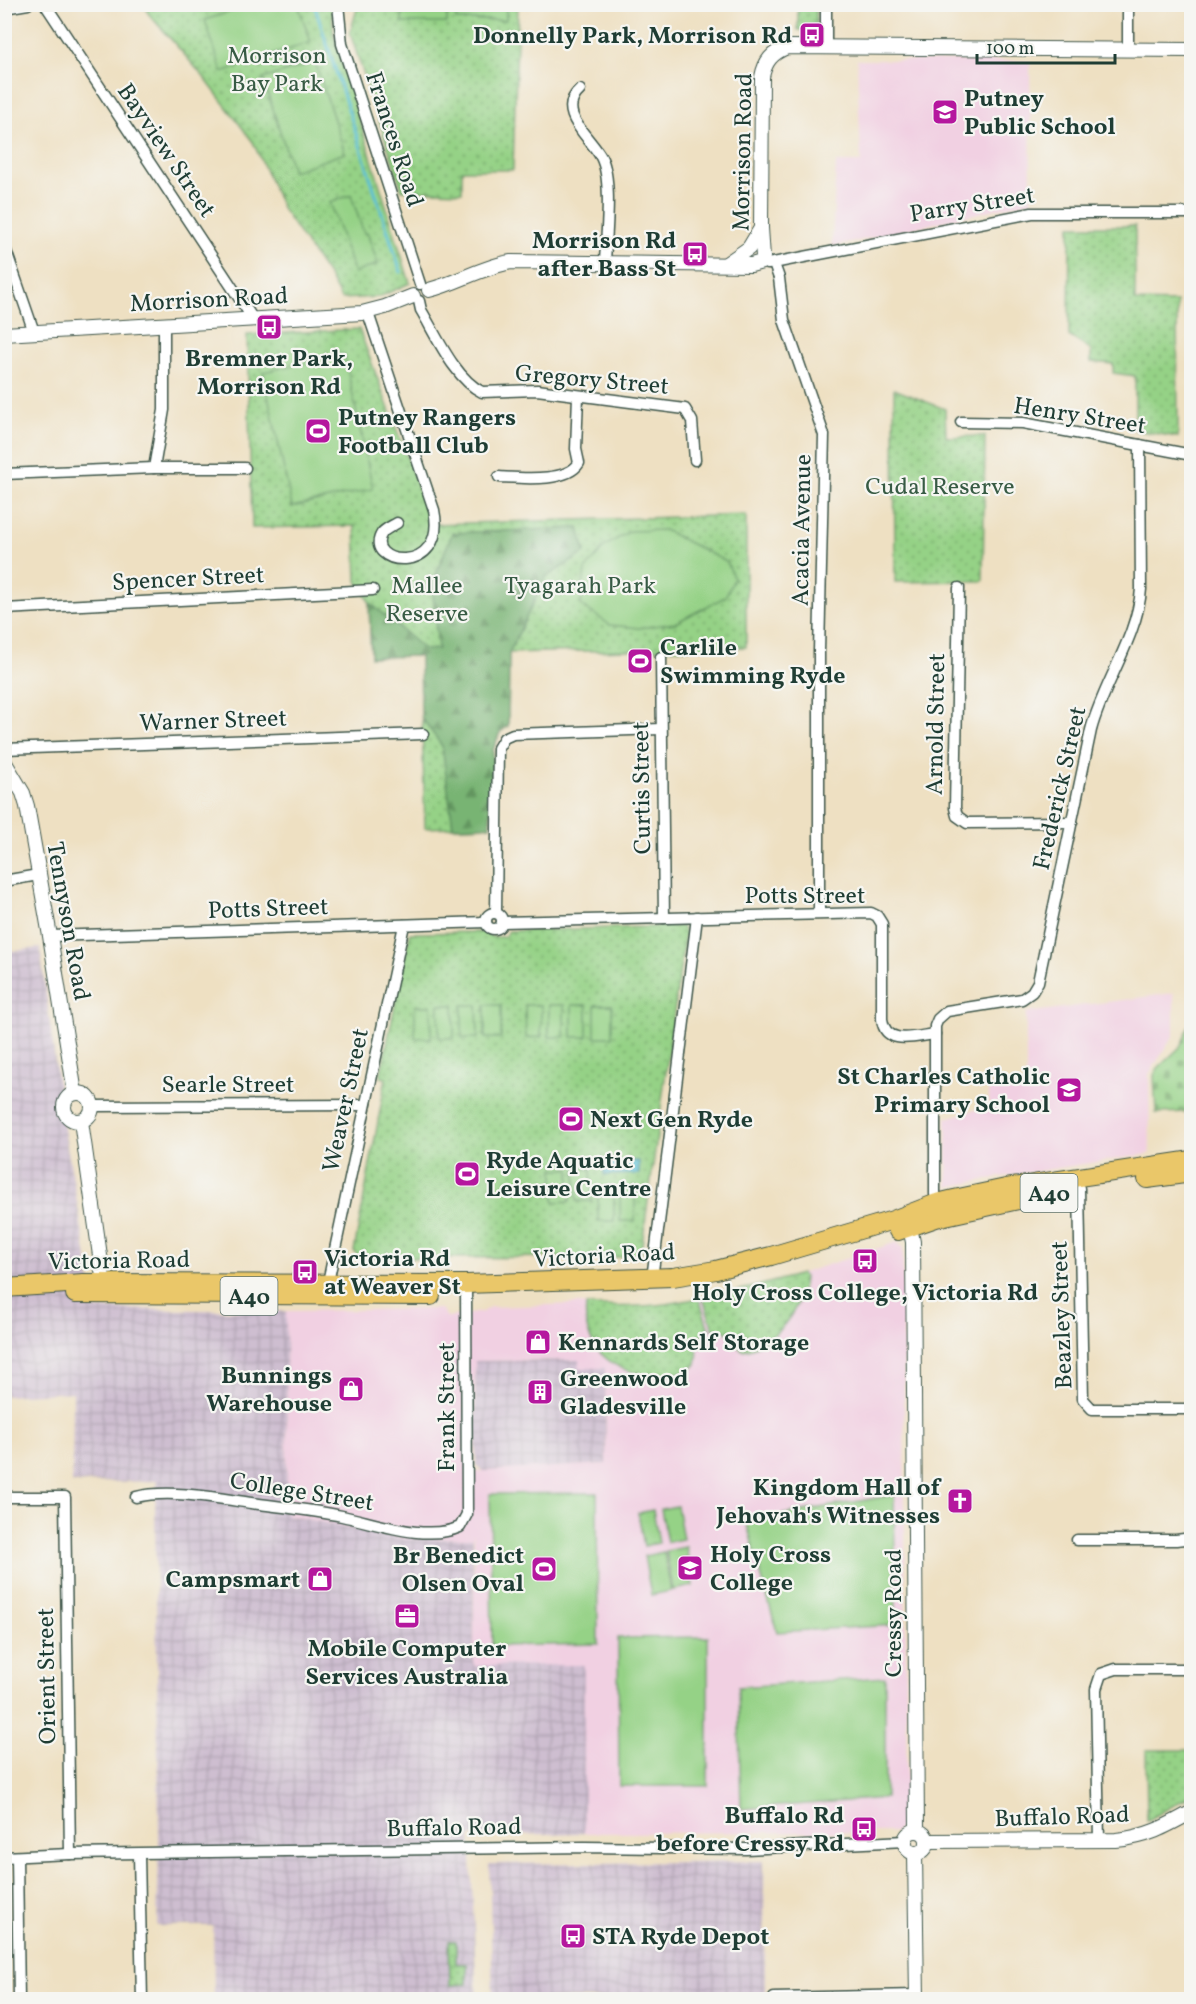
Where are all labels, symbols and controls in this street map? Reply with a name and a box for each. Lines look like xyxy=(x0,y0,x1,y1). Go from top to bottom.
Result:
place label: Donnelly Park, Morrison Rd xyxy=(473,20,792,54)
bus stop icon: Donnelly Park, Morrison Rd xyxy=(797,20,827,50)
scale bar xyxy=(977,27,1115,65)
text: 100 m xyxy=(986,37,1035,62)
park label: Morrison Bay Park xyxy=(227,40,327,102)
street label: Frances Road xyxy=(355,68,431,212)
street label: Morrison Road xyxy=(726,73,762,231)
street label: Bayview Street xyxy=(108,77,223,225)
place label: Putney Public School xyxy=(964,83,1116,145)
school or university icon: Putney Public School xyxy=(930,97,960,127)
street label: Parry Street xyxy=(907,179,1037,233)
place label: Morrison Rd after Bass St xyxy=(532,225,676,287)
bus stop icon: Morrison Rd after Bass St xyxy=(680,239,710,269)
street label: Morrison Road xyxy=(129,280,289,322)
bus stop icon: Bremner Park, Morrison Rd xyxy=(254,312,284,342)
place label: Bremner Park, Morrison Rd xyxy=(185,343,353,405)
street label: Gregory Street xyxy=(514,357,670,405)
street label: Henry Street xyxy=(1011,390,1148,444)
place label: Putney Rangers Football Club xyxy=(338,402,516,464)
sports icon: Putney Rangers Football Club xyxy=(303,416,333,446)
street label: Acacia Avenue xyxy=(785,454,821,606)
park label: Cudal Reserve xyxy=(865,471,1015,505)
street label: Spencer Street xyxy=(111,559,265,601)
park label: Mallee Reserve xyxy=(386,570,468,632)
park label: Tyagarah Park xyxy=(504,570,656,604)
place label: Carlile Swimming Ryde xyxy=(660,632,845,694)
sports icon: Carlile Swimming Ryde xyxy=(625,646,655,676)
street label: Arnold Street xyxy=(919,653,955,795)
street label: Warner Street xyxy=(139,702,288,742)
street label: Frederick Street xyxy=(1026,703,1096,874)
street label: Curtis Street xyxy=(625,721,661,855)
street label: Tennyson Road xyxy=(36,839,98,1003)
street label: Potts Street xyxy=(745,880,865,914)
street label: Potts Street xyxy=(207,891,329,929)
street label: Weaver Street xyxy=(315,1025,379,1176)
place label: St Charles Catholic Primary School xyxy=(837,1061,1050,1123)
street label: Searle Street xyxy=(162,1069,294,1103)
school or university icon: St Charles Catholic Primary School xyxy=(1054,1075,1084,1105)
sports icon: Next Gen Ryde xyxy=(556,1104,586,1134)
place label: Next Gen Ryde xyxy=(590,1104,753,1138)
place label: Ryde Aquatic Leisure Centre xyxy=(486,1145,651,1207)
sports icon: Ryde Aquatic Leisure Centre xyxy=(452,1159,482,1189)
road number: A40 xyxy=(1020,1174,1078,1212)
street label: Victoria Road xyxy=(532,1236,676,1278)
street label: Beazley Street xyxy=(1043,1240,1083,1390)
place label: Victoria Rd at Weaver St xyxy=(324,1243,461,1305)
street label: Victoria Road xyxy=(48,1244,191,1280)
bus stop icon: Holy Cross College, Victoria Rd xyxy=(850,1246,880,1276)
bus stop icon: Victoria Rd at Weaver St xyxy=(290,1257,320,1287)
road number: A40 xyxy=(220,1277,278,1315)
place label: Holy Cross College, Victoria Rd xyxy=(692,1277,1038,1311)
shop icon: Kennards Self Storage xyxy=(523,1327,553,1357)
place label: Kennards Self Storage xyxy=(558,1327,809,1361)
street label: Frank Street xyxy=(431,1342,465,1472)
place label: Bunnings Warehouse xyxy=(206,1360,332,1422)
place label: Greenwood Gladesville xyxy=(560,1363,689,1425)
shop icon: Bunnings Warehouse xyxy=(336,1374,366,1404)
building icon: Greenwood Gladesville xyxy=(525,1377,555,1407)
street label: College Street xyxy=(227,1465,376,1521)
place label: Kingdom Hall of Jehovah's Witnesses xyxy=(715,1472,943,1534)
church icon: Kingdom Hall of Jehovah's Witnesses xyxy=(945,1486,975,1516)
place label: Holy Cross College xyxy=(710,1539,831,1601)
place label: Br Benedict Olsen Oval xyxy=(393,1540,524,1602)
street label: Cressy Road xyxy=(878,1549,912,1677)
school or university icon: Holy Cross College xyxy=(675,1553,705,1583)
sports icon: Br Benedict Olsen Oval xyxy=(529,1554,559,1584)
place label: Campsmart xyxy=(166,1564,300,1598)
shop icon: Campsmart xyxy=(305,1564,335,1594)
office icon: Mobile Computer Services Australia xyxy=(392,1601,422,1631)
street label: Orient Street xyxy=(30,1607,66,1745)
place label: Mobile Computer Services Australia xyxy=(306,1633,508,1695)
street label: Buffalo Road xyxy=(994,1799,1130,1837)
place label: Buffalo Rd before Cressy Rd xyxy=(656,1800,844,1862)
street label: Buffalo Road xyxy=(386,1811,522,1847)
bus stop icon: Buffalo Rd before Cressy Rd xyxy=(849,1814,879,1844)
bus stop icon: STA Ryde Depot xyxy=(558,1921,588,1951)
place label: STA Ryde Depot xyxy=(592,1921,769,1955)

